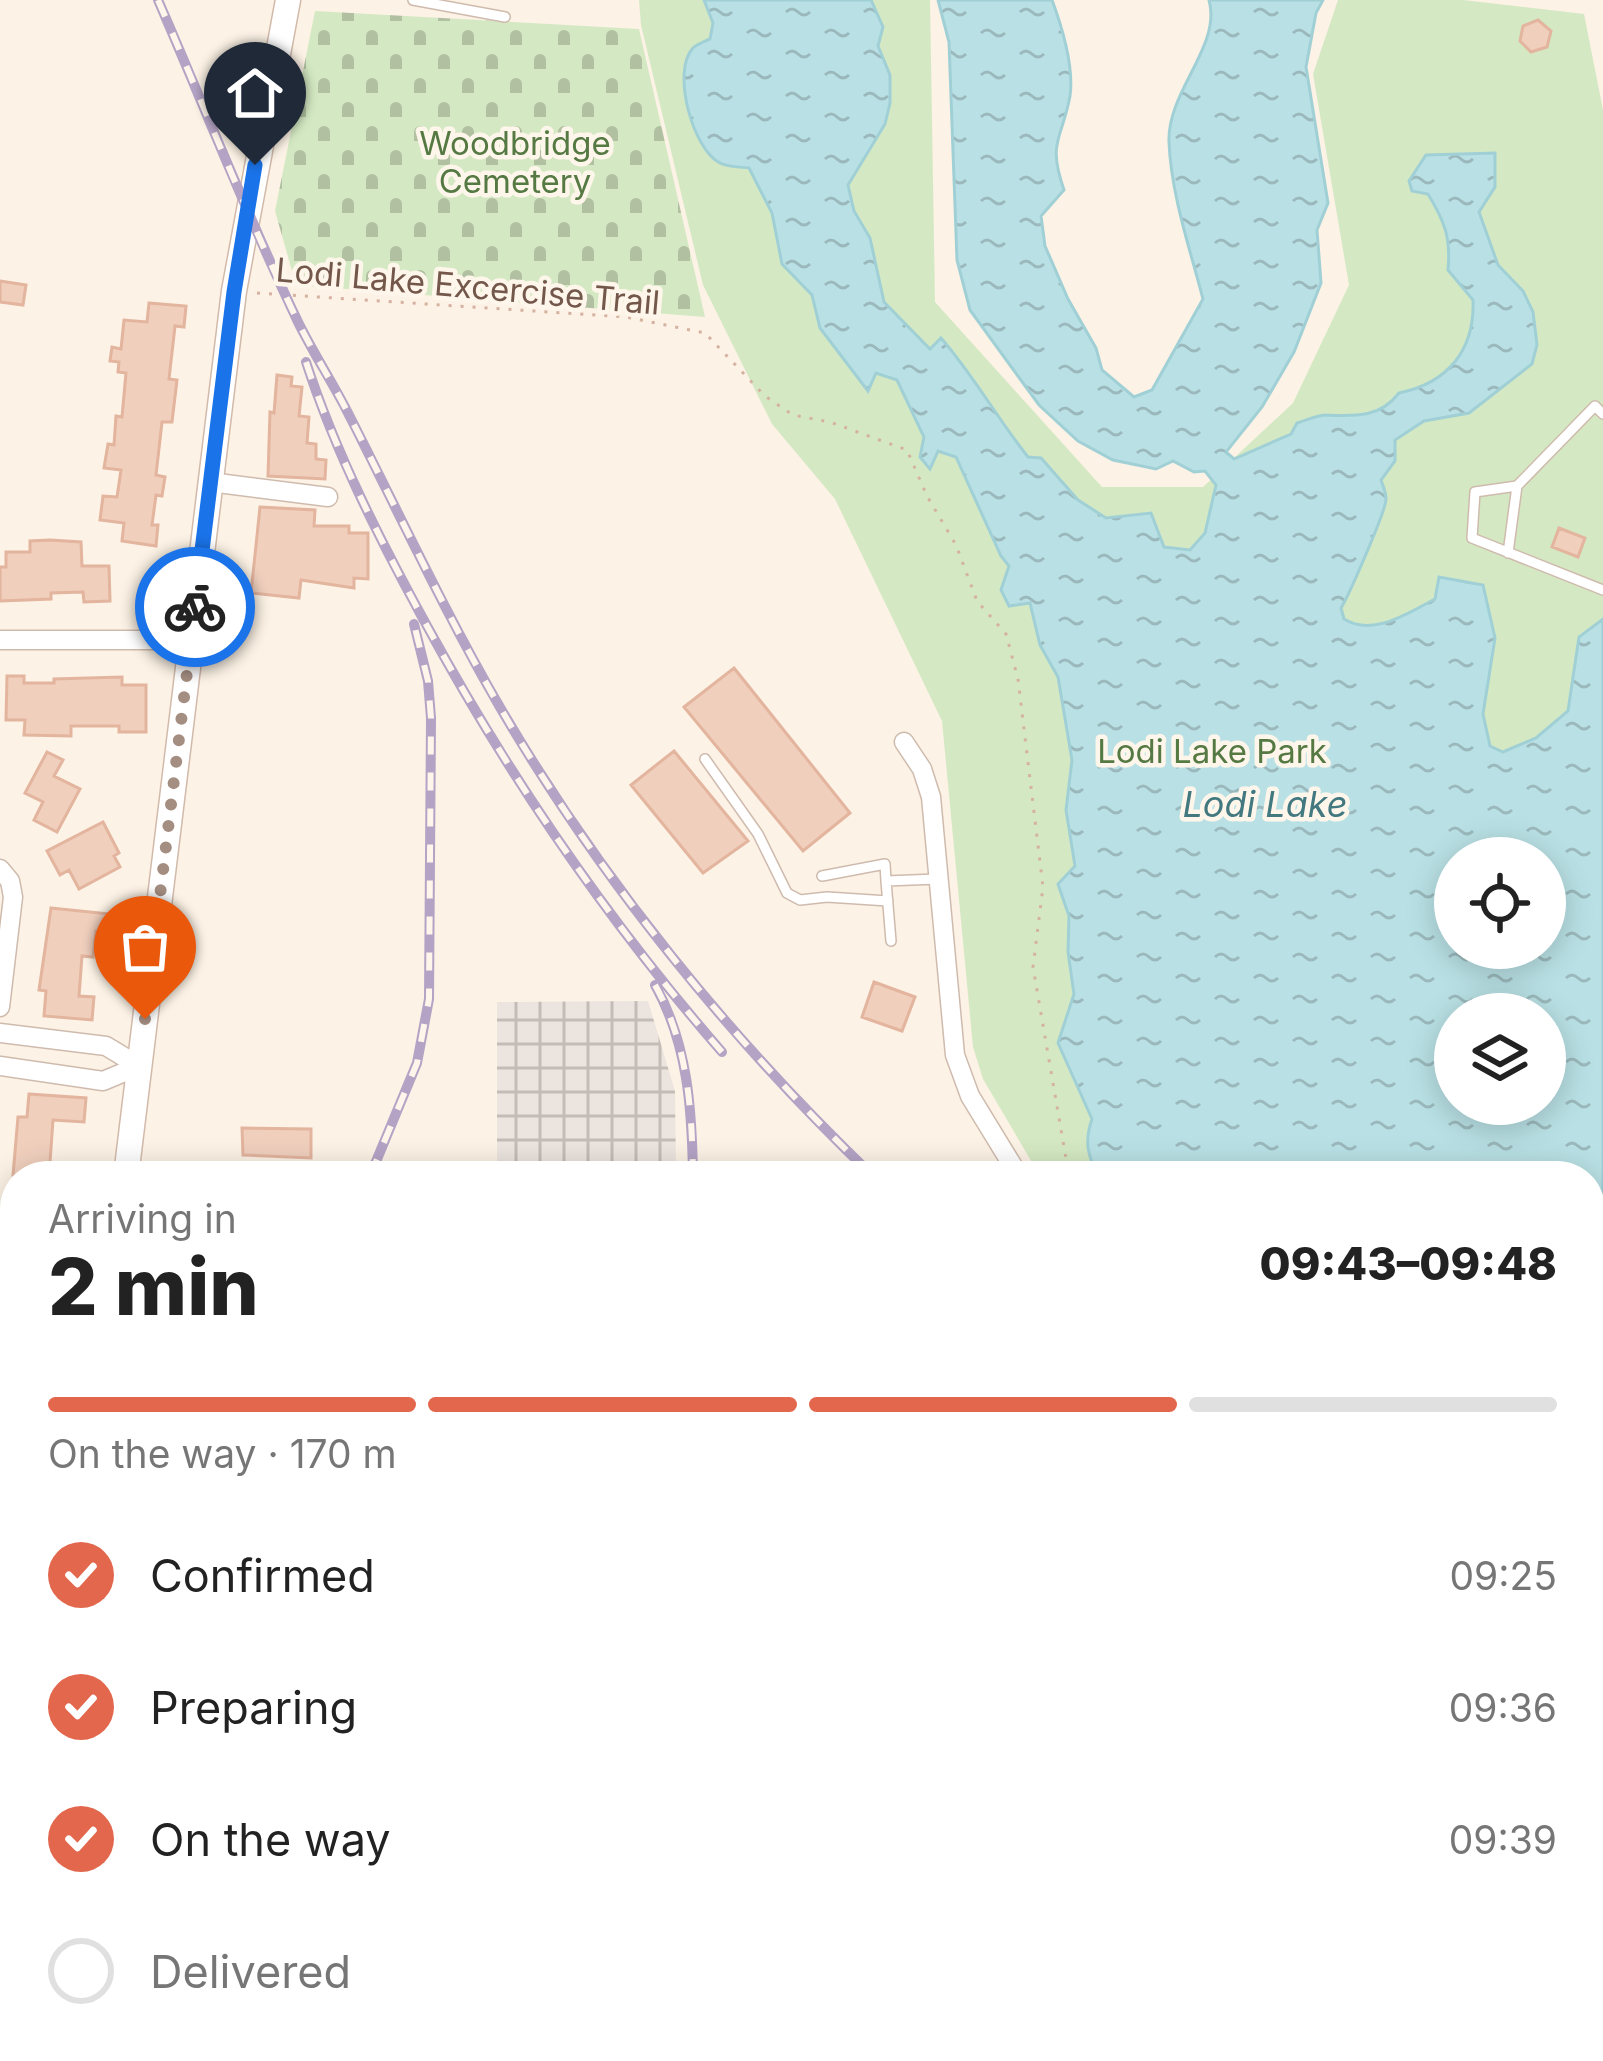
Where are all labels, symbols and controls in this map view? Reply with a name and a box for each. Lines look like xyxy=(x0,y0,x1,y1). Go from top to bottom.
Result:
pin xyxy=(204,42,306,165)
icon: home xyxy=(222,60,288,126)
park label: Woodbridge Cemetery xyxy=(419,123,611,201)
street label: Lodi Lake Excercise Trail xyxy=(274,249,662,323)
courier xyxy=(135,547,255,667)
icon: bike xyxy=(162,574,228,640)
park label: Lodi Lake Park xyxy=(1097,731,1327,771)
water label: Lodi Lake xyxy=(1182,782,1348,826)
map controls xyxy=(1434,837,1566,1125)
button: locate xyxy=(1434,837,1566,969)
pin xyxy=(94,896,196,1019)
icon: bag xyxy=(112,914,178,980)
button: layers xyxy=(1434,993,1566,1125)
text: Arriving in xyxy=(48,1195,237,1242)
text: 09:43–09:48 xyxy=(1260,1236,1557,1291)
text: 2 min xyxy=(48,1239,259,1334)
text: On the way · 170 m xyxy=(48,1430,397,1477)
icon: check xyxy=(48,1542,114,1608)
text: Confirmed xyxy=(150,1548,375,1603)
text: 09:25 xyxy=(1449,1552,1557,1599)
icon: check xyxy=(48,1674,114,1740)
text: Preparing xyxy=(150,1680,357,1735)
text: 09:36 xyxy=(1449,1684,1557,1731)
icon: check xyxy=(48,1806,114,1872)
text: On the way xyxy=(150,1812,391,1867)
text: 09:39 xyxy=(1449,1816,1557,1863)
text: Delivered xyxy=(150,1944,351,1999)

